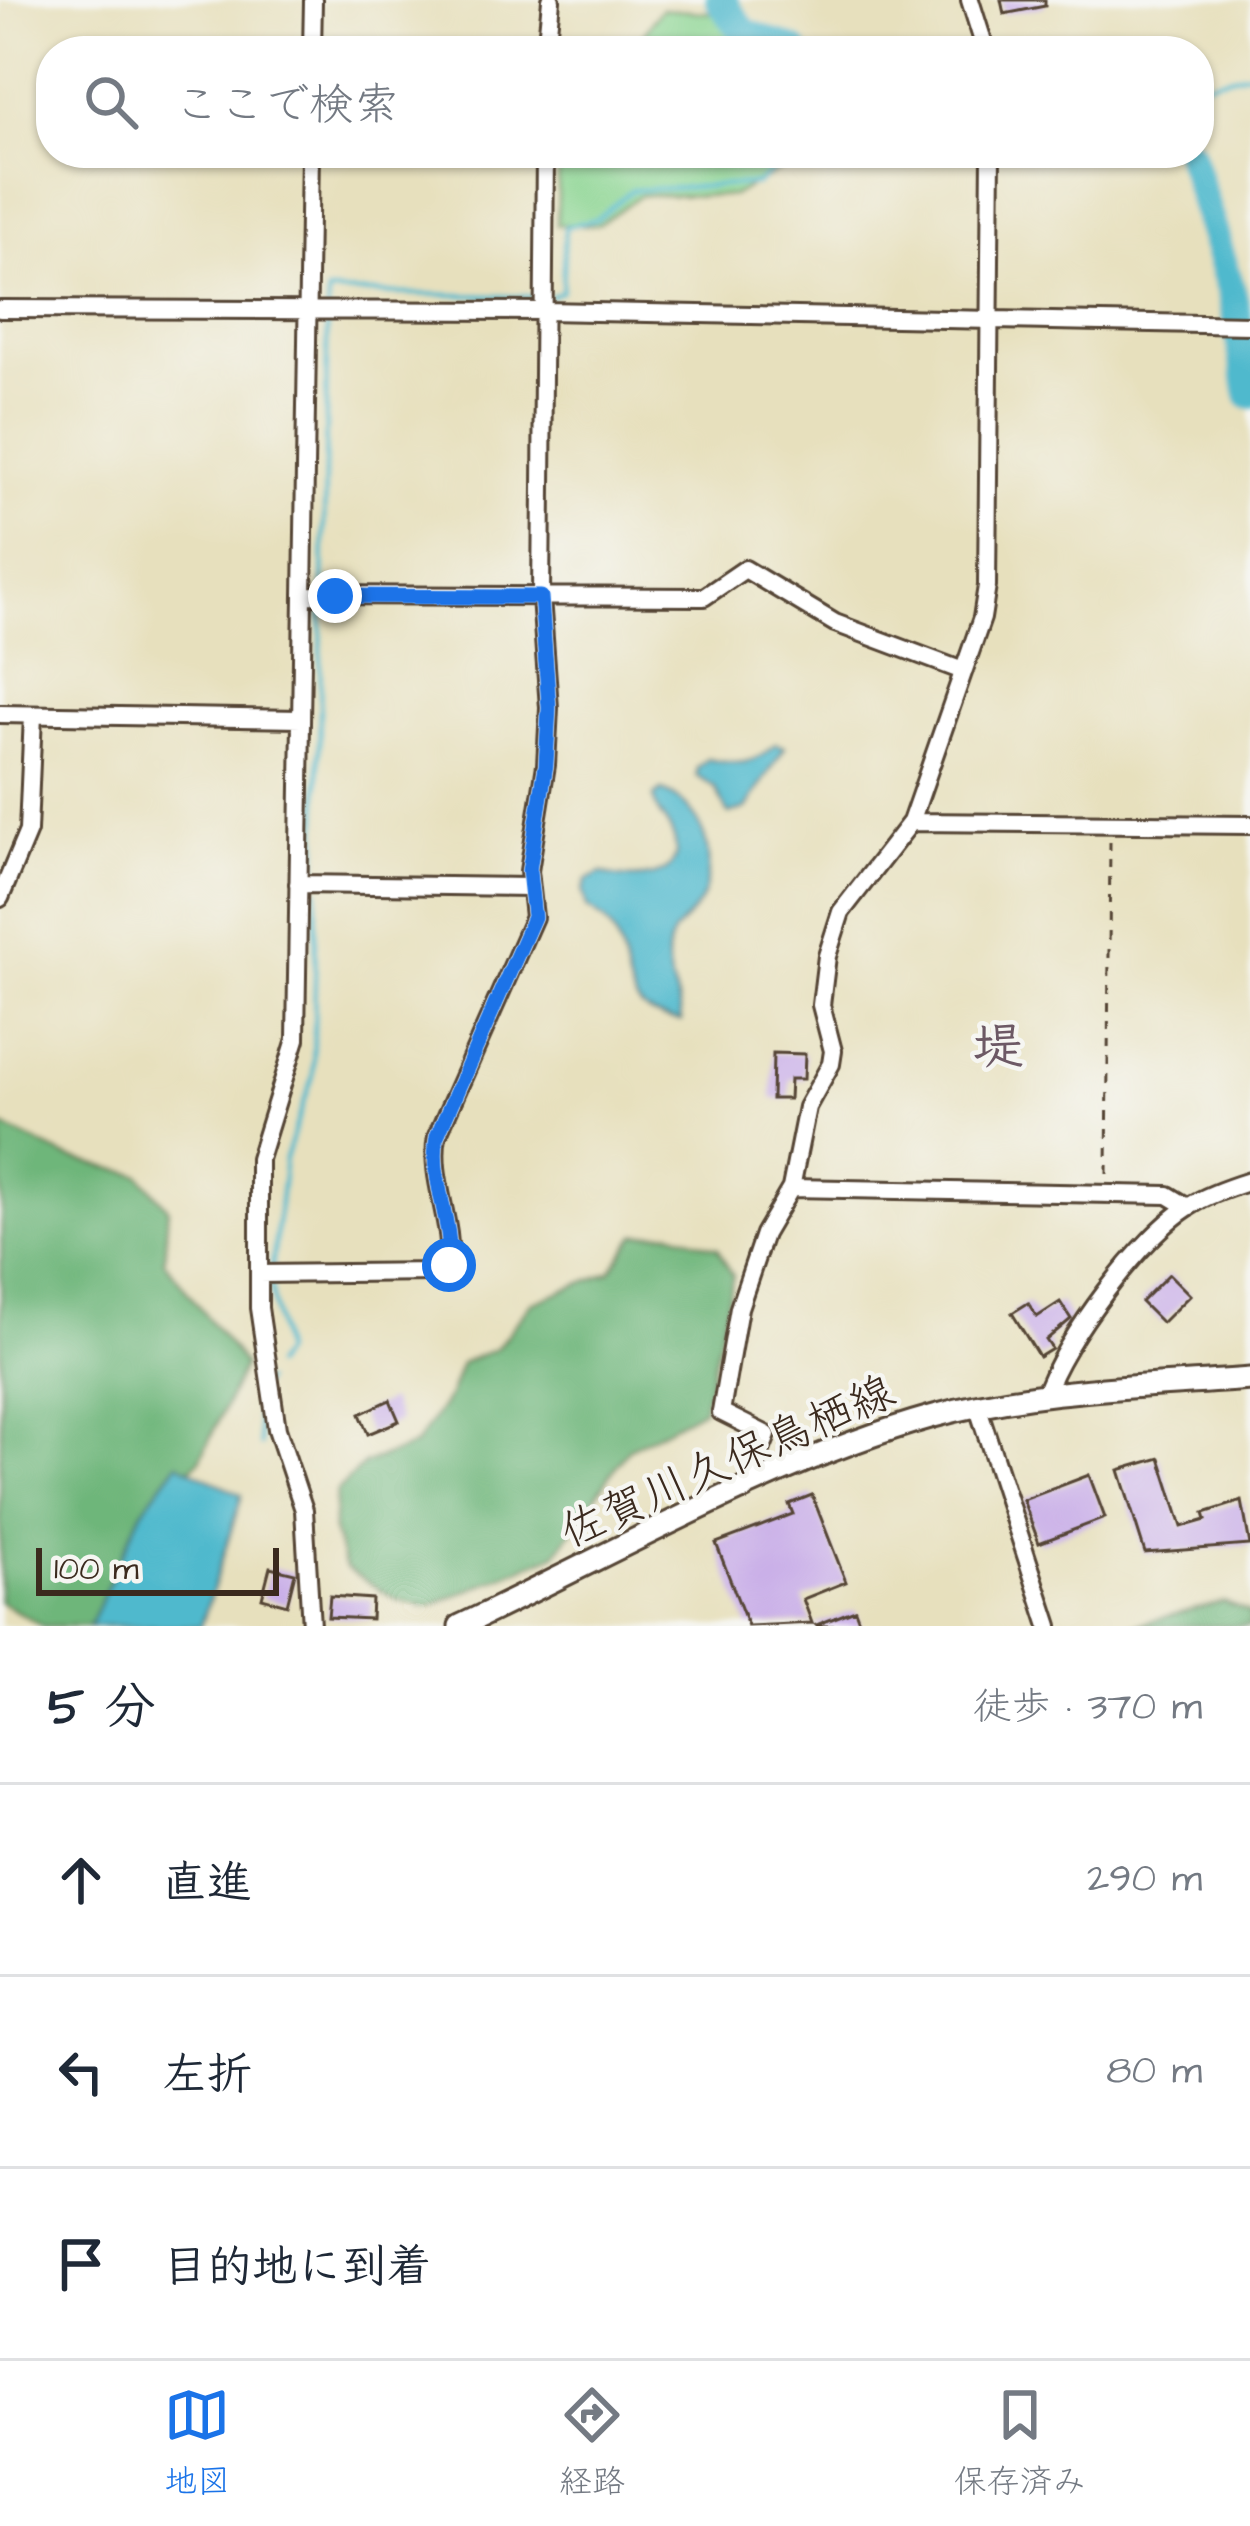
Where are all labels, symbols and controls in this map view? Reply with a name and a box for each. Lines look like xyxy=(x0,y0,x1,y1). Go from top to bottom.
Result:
search box xyxy=(36,36,1214,168)
icon: search xyxy=(78,69,144,135)
text: ここで検索 xyxy=(174,75,399,137)
route end xyxy=(308,569,362,623)
district label: 堤 xyxy=(972,1013,1024,1084)
route start xyxy=(422,1238,476,1292)
street label: 佐賀川久保鳥栖線 xyxy=(551,1361,905,1565)
scale bar xyxy=(36,1542,279,1595)
text: 100 m xyxy=(54,1546,139,1592)
text: 5 分 xyxy=(48,1673,156,1744)
text: 徒歩 · 370 m xyxy=(973,1681,1202,1735)
icon: ahead xyxy=(48,1847,114,1913)
text: 直進 xyxy=(162,1853,252,1915)
text: 290 m xyxy=(1087,1853,1202,1907)
icon: left xyxy=(48,2039,114,2105)
text: 左折 xyxy=(162,2045,252,2107)
text: 80 m xyxy=(1106,2045,1202,2099)
icon: arrive xyxy=(48,2231,114,2297)
text: 目的地に到着 xyxy=(162,2237,432,2299)
tab: 地図 xyxy=(164,2382,230,2505)
tab: 経路 xyxy=(559,2382,625,2505)
tab: 保存済み xyxy=(954,2382,1086,2505)

